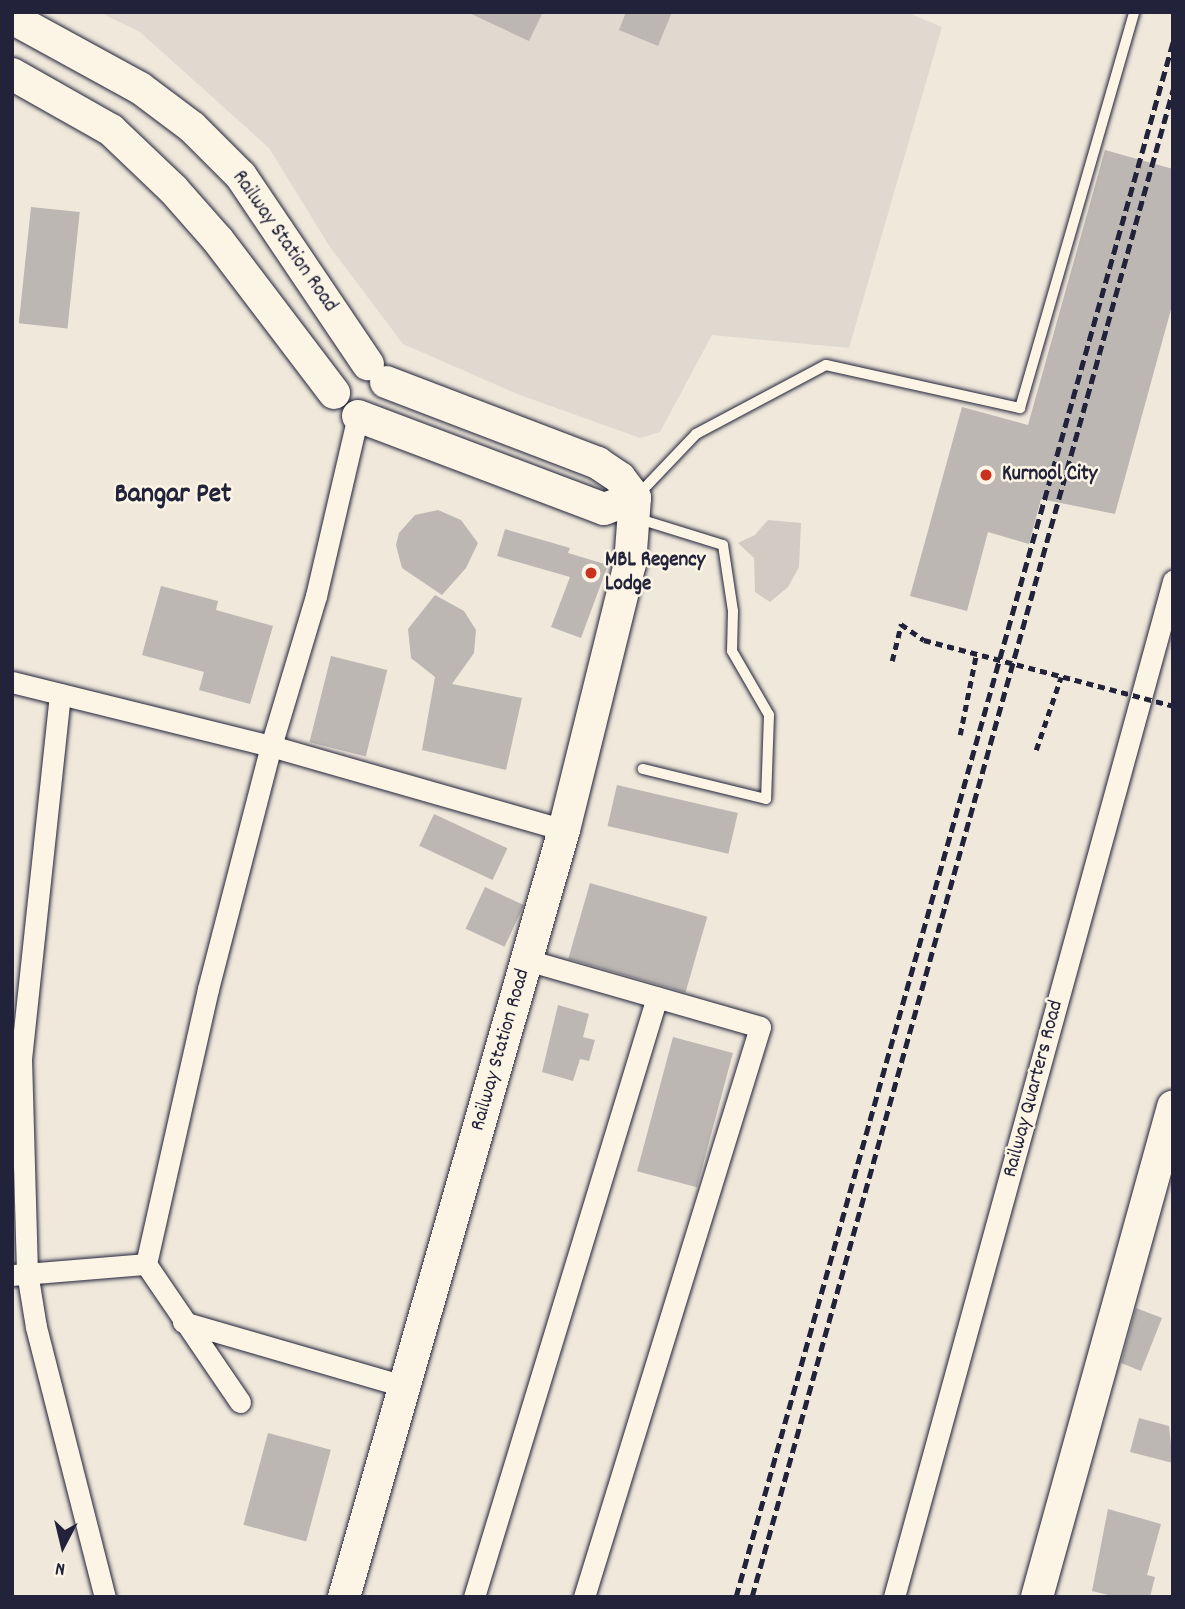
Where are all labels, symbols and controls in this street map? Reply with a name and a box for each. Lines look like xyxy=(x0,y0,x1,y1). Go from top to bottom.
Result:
street label: Railway Station Road xyxy=(226,166,342,318)
place label: Kurnool City xyxy=(1002,462,1097,488)
marker: Kurnool City xyxy=(976,465,996,485)
district label: Bangar Pet xyxy=(115,479,231,513)
place label: MBL Regency Lodge xyxy=(605,548,705,598)
marker: MBL Regency Lodge xyxy=(583,565,599,581)
street label: Railway Station Road xyxy=(466,966,536,1134)
street label: Railway Quarters Road xyxy=(998,998,1070,1180)
north arrow xyxy=(28,1511,98,1581)
text: N xyxy=(54,1553,67,1581)

